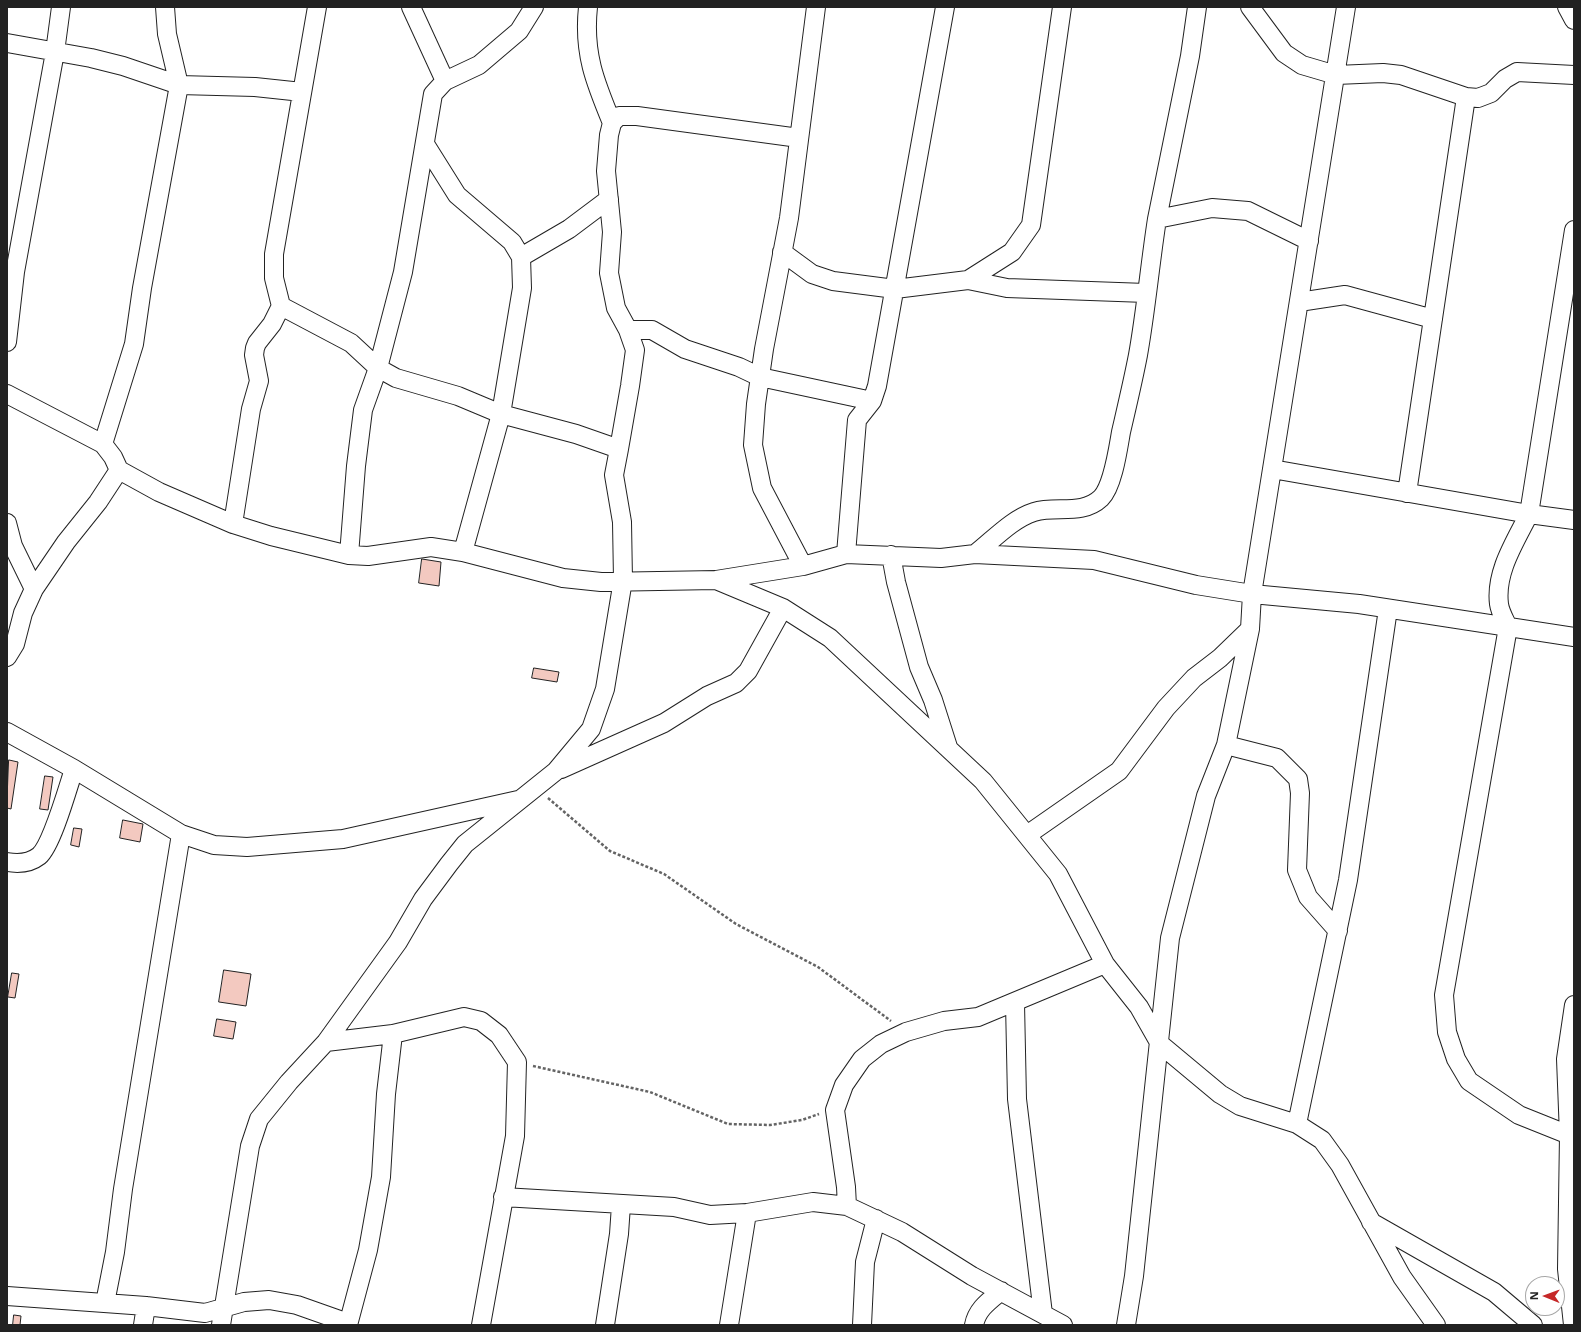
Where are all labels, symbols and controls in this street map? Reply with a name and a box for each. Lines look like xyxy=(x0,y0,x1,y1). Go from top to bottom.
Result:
north arrow xyxy=(1525,1276,1565,1316)
text: N xyxy=(1526,1291,1541,1300)

